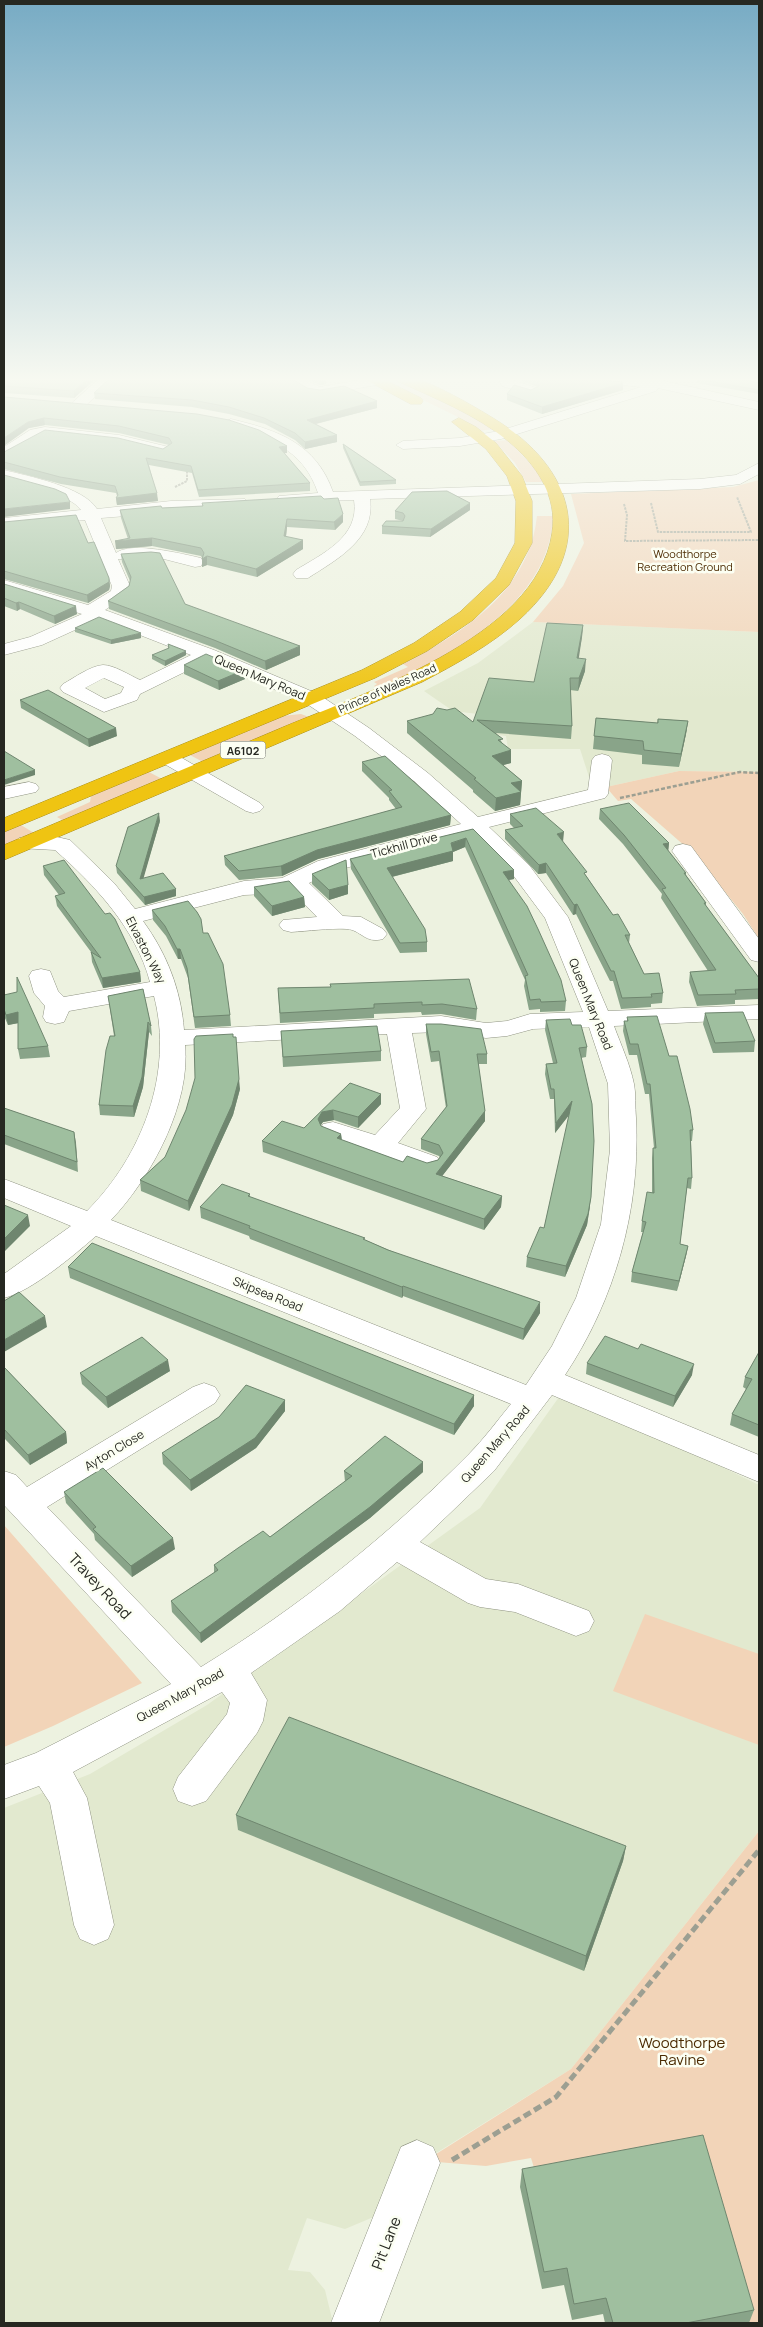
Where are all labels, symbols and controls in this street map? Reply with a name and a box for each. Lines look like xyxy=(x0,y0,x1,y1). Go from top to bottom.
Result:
park label: Woodthorpe Recreation Ground xyxy=(637,546,733,574)
street label: Queen Mary Road xyxy=(212,650,308,704)
street label: Prince of Wales Road xyxy=(336,660,438,716)
road number: A6102 xyxy=(220,742,266,758)
street label: Tickhill Drive xyxy=(369,828,439,862)
street label: Elvaston Way xyxy=(122,914,170,987)
street label: Queen Mary Road xyxy=(565,956,617,1052)
street label: Skipsea Road xyxy=(231,1272,305,1316)
street label: Queen Mary Road xyxy=(457,1402,533,1486)
street label: Ayton Close xyxy=(81,1426,147,1474)
street label: Travey Road xyxy=(64,1548,136,1624)
street label: Queen Mary Road xyxy=(133,1664,227,1726)
park label: Woodthorpe Ravine xyxy=(639,2032,726,2070)
street label: Pit Lane xyxy=(366,2213,406,2273)

